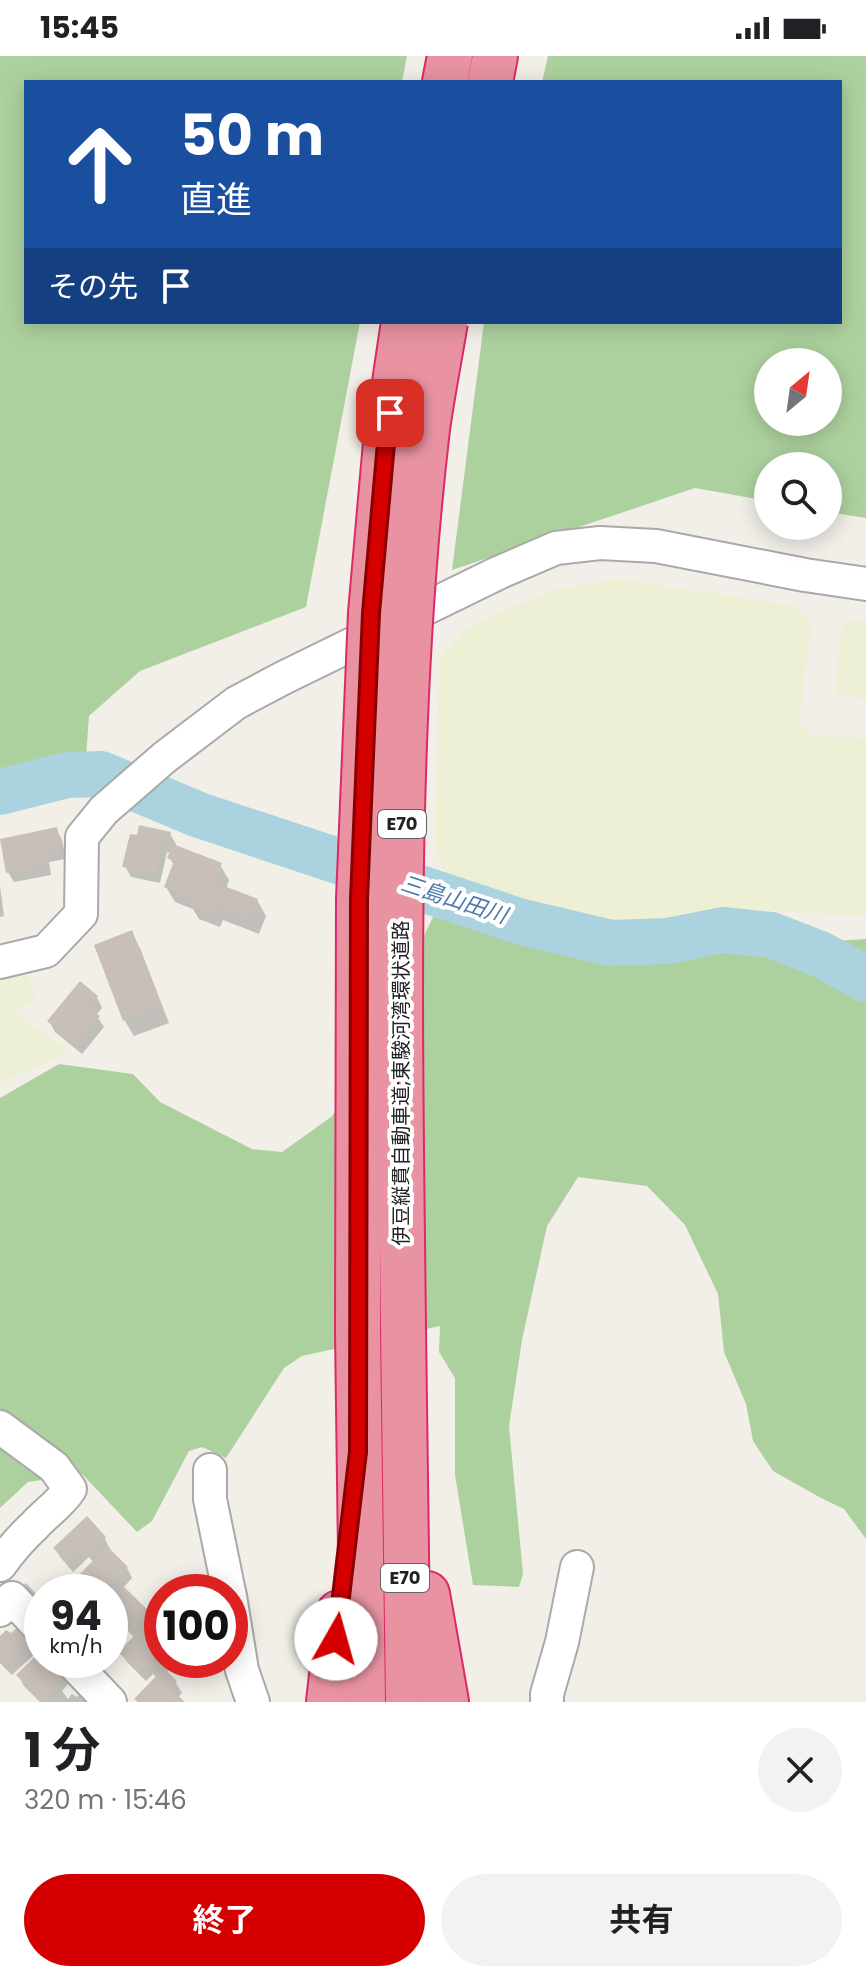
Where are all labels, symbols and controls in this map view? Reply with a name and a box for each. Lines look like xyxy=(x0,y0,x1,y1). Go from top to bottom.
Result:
text: 15:45 xyxy=(40,6,119,49)
text: 50 m xyxy=(180,96,324,175)
icon: ahead xyxy=(48,112,152,216)
text: 直進 xyxy=(180,174,252,225)
icon: arrive xyxy=(154,264,198,308)
text: その先 xyxy=(48,265,138,308)
north arrow xyxy=(754,348,842,436)
map controls xyxy=(754,348,842,540)
pin xyxy=(356,379,424,447)
icon: arrive xyxy=(368,391,412,435)
button: search xyxy=(754,452,842,540)
road number: E70 xyxy=(378,810,426,838)
water label: 三島山田川 xyxy=(397,868,513,932)
street label: 伊豆縦貫自動車道;東駿河湾環状道路 xyxy=(387,920,415,1246)
road number: E70 xyxy=(381,1564,429,1592)
speed limit sign: 100 xyxy=(144,1574,248,1678)
text: 94 xyxy=(50,1588,102,1644)
position arrow xyxy=(294,1597,378,1681)
text: km/h xyxy=(49,1632,103,1660)
text: 1 分 xyxy=(24,1717,100,1784)
button: close xyxy=(758,1728,842,1812)
text: 320 m · 15:46 xyxy=(24,1782,187,1818)
button: 終了 xyxy=(24,1874,425,1966)
button: 共有 xyxy=(441,1874,842,1966)

